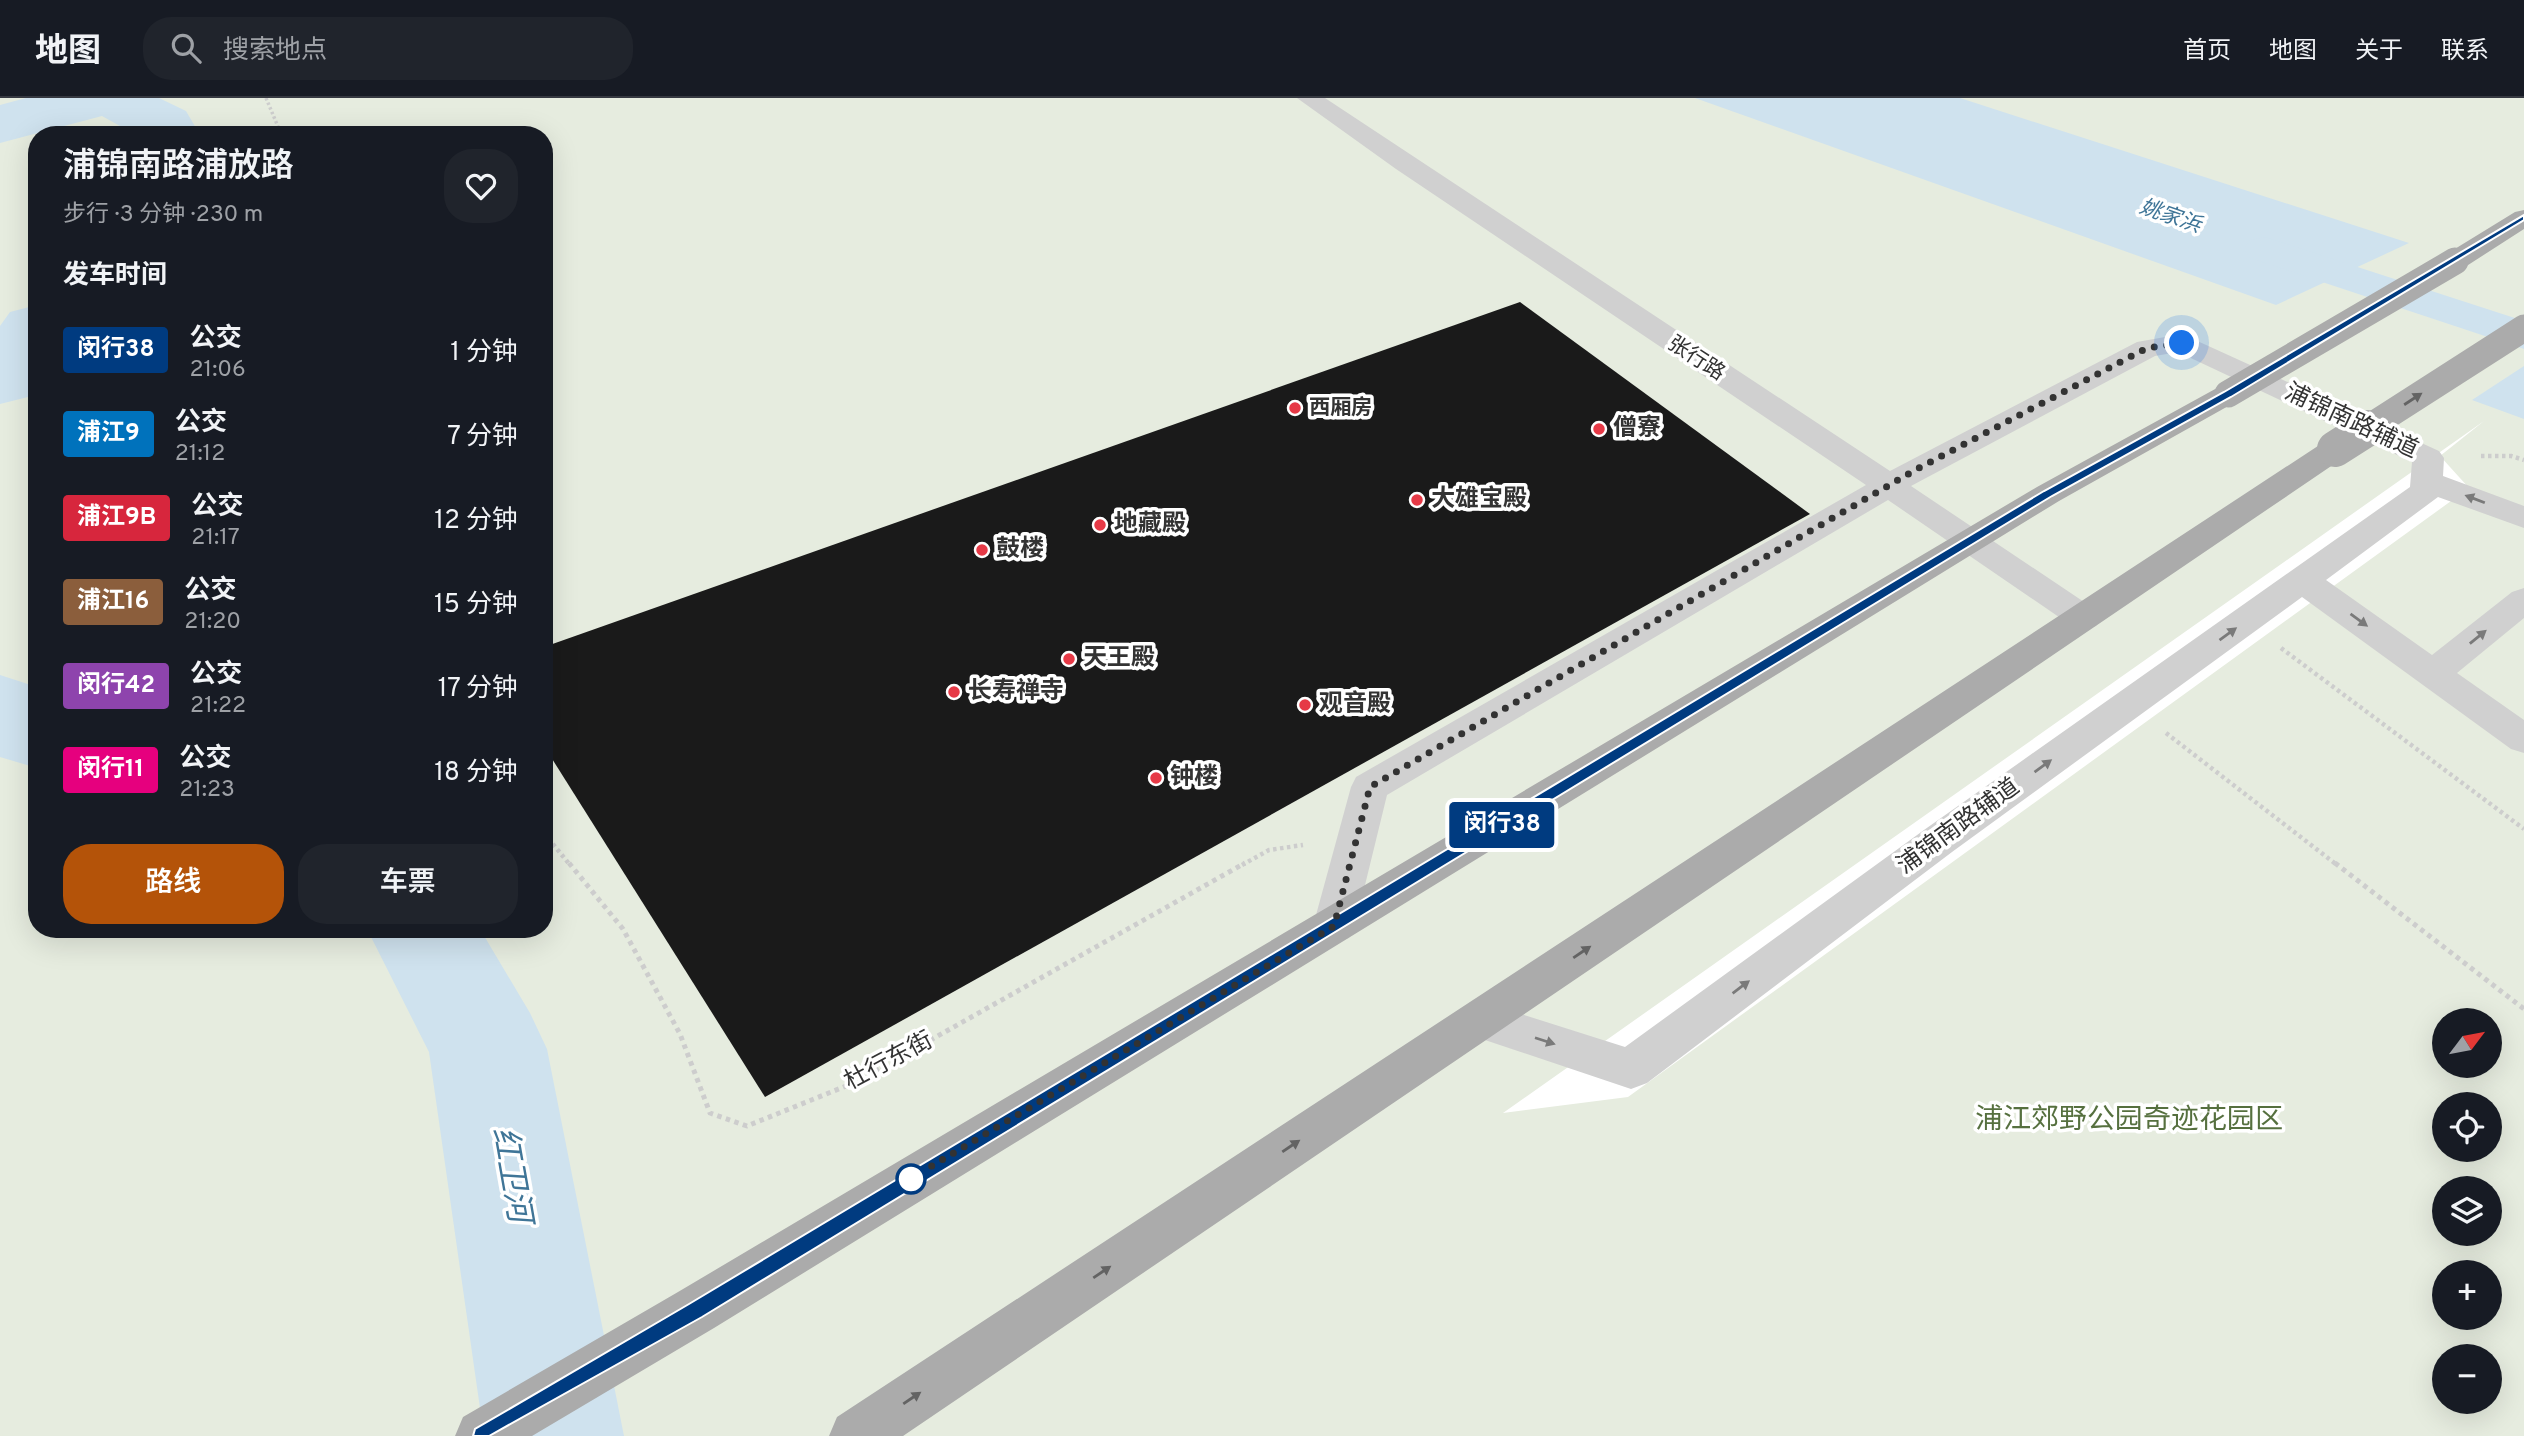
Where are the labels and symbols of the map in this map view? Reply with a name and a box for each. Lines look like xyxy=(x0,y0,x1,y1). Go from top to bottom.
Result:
water label: 姚家浜 xyxy=(2136,194,2206,241)
your location xyxy=(2164,325,2199,360)
street label: 张行路 xyxy=(1662,331,1730,387)
street label: 浦锦南路辅道 xyxy=(2279,378,2423,466)
one-way arrow xyxy=(2404,392,2423,405)
place label: 西厢房 xyxy=(1309,395,1372,422)
marker: 西厢房 xyxy=(1287,400,1303,416)
place label: 僧寮 xyxy=(1613,414,1661,444)
marker: 僧寮 xyxy=(1591,421,1607,437)
place label: 大雄宝殿 xyxy=(1431,485,1527,515)
marker: 大雄宝殿 xyxy=(1409,492,1425,508)
one-way arrow xyxy=(2465,494,2486,505)
place label: 地藏殿 xyxy=(1114,510,1186,540)
marker: 地藏殿 xyxy=(1092,517,1108,533)
place label: 鼓楼 xyxy=(996,535,1044,565)
marker: 鼓楼 xyxy=(974,542,990,558)
one-way arrow xyxy=(2350,613,2368,627)
one-way arrow xyxy=(2219,627,2237,641)
one-way arrow xyxy=(2469,629,2487,644)
place label: 天王殿 xyxy=(1083,644,1155,674)
marker: 天王殿 xyxy=(1061,651,1077,667)
place label: 长寿禅寺 xyxy=(968,677,1064,707)
marker: 长寿禅寺 xyxy=(946,684,962,700)
place label: 观音殿 xyxy=(1319,690,1391,720)
marker: 观音殿 xyxy=(1297,697,1313,713)
one-way arrow xyxy=(2034,759,2052,773)
place label: 钟楼 xyxy=(1170,763,1218,793)
marker: 钟楼 xyxy=(1148,770,1164,786)
street label: 浦锦南路辅道 xyxy=(1892,773,2026,881)
line badge: 闵行38 xyxy=(1453,802,1551,848)
one-way arrow xyxy=(1573,946,1592,959)
one-way arrow xyxy=(1732,981,1750,995)
north arrow xyxy=(2432,1008,2502,1078)
street label: 杜行东街 xyxy=(840,1026,938,1098)
one-way arrow xyxy=(1534,1037,1555,1047)
park label: 浦江郊野公园奇迹花园区 xyxy=(1975,1103,2283,1139)
water label: 红卫河 xyxy=(482,1124,539,1232)
one-way arrow xyxy=(1282,1139,1300,1153)
unlabelled marker xyxy=(896,1164,926,1194)
one-way arrow xyxy=(1093,1265,1111,1279)
one-way arrow xyxy=(903,1392,922,1405)

